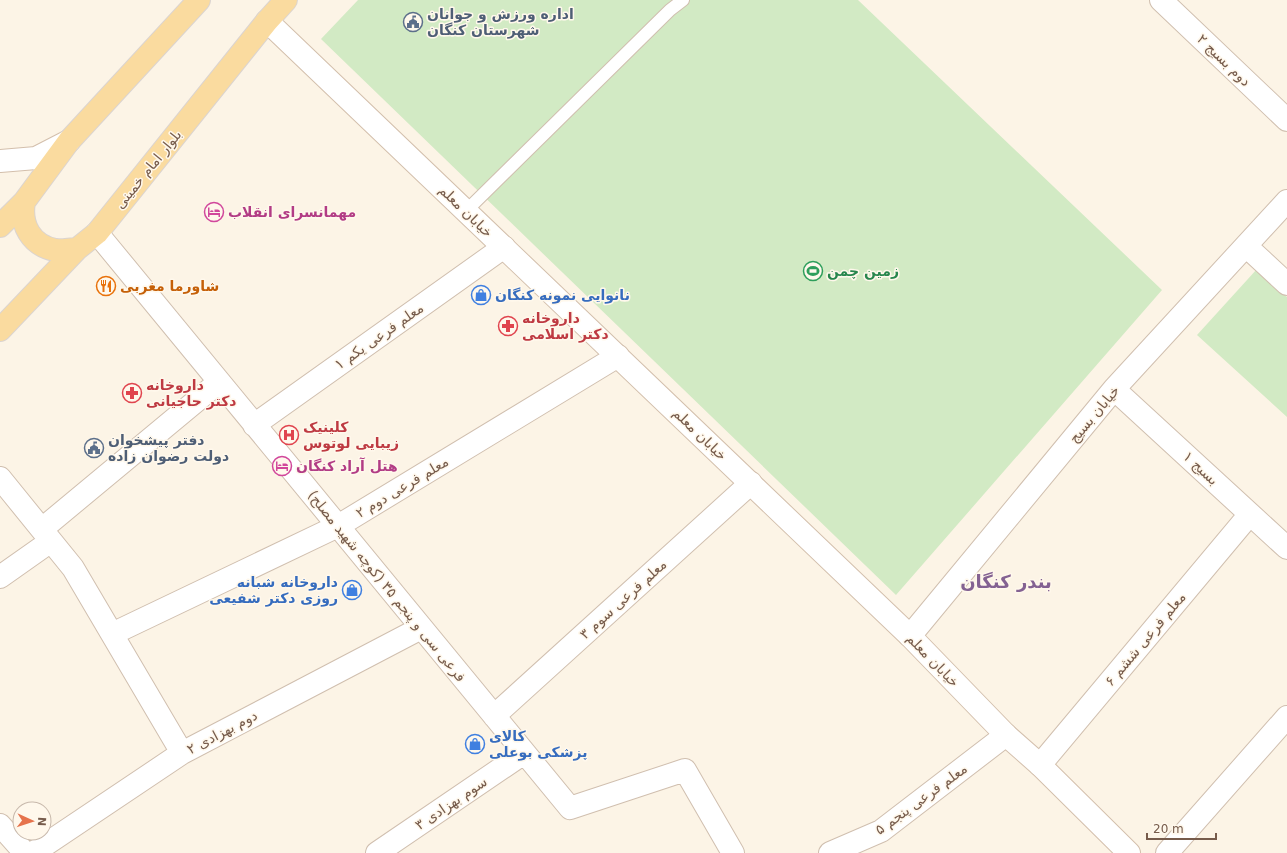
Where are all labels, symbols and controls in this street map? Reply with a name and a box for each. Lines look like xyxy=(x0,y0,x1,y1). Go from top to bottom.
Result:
place label: اداره ورزش و جوانان شهرستان کنگان xyxy=(427,6,574,39)
public building icon: اداره ورزش و جوانان شهرستان کنگان xyxy=(402,11,424,33)
street label: دوم بسیج ۲ xyxy=(1193,31,1254,90)
street label: بلوار امام خمینی xyxy=(111,126,185,212)
street label: خیابان معلم xyxy=(435,182,496,241)
hotel icon: مهمانسرای انقلاب xyxy=(203,201,225,223)
place label: مهمانسرای انقلاب xyxy=(228,204,356,221)
sports icon: زمین چمن xyxy=(802,260,824,282)
place label: زمین چمن xyxy=(827,263,899,280)
restaurant icon: شاورما مغربی xyxy=(95,275,117,297)
place label: شاورما مغربی xyxy=(120,278,219,295)
shop icon: نانوایی نمونه کنگان xyxy=(470,284,492,306)
place label: نانوایی نمونه کنگان xyxy=(495,287,630,304)
street label: معلم فرعی یکم ۱ xyxy=(332,299,427,373)
place label: داروخانه دکتر اسلامی xyxy=(522,310,609,343)
pharmacy icon: داروخانه دکتر اسلامی xyxy=(497,315,519,337)
place label: داروخانه دکتر حاجیانی xyxy=(146,377,236,410)
pharmacy icon: داروخانه دکتر حاجیانی xyxy=(121,382,143,404)
street label: خیابان بسیج xyxy=(1065,382,1123,446)
street label: خیابان معلم xyxy=(669,405,730,464)
place label: کلینیک زیبایی لوتوس xyxy=(303,419,399,452)
hospital icon: کلینیک زیبایی لوتوس xyxy=(278,424,300,446)
place label: دفتر پیشخوان دولت رضوان زاده xyxy=(108,432,229,465)
public building icon: دفتر پیشخوان دولت رضوان زاده xyxy=(83,437,105,459)
street label: بسیج ۱ xyxy=(1180,448,1222,489)
street label: معلم فرعی دوم ۲ xyxy=(353,453,452,522)
hotel icon: هتل آراد کنگان xyxy=(271,455,293,477)
place label: هتل آراد کنگان xyxy=(296,457,398,474)
street label: فرعی سی و پنجم ۳۵ (کوچه شهید مصلح) xyxy=(304,487,469,685)
street label: معلم فرعی سوم ۳ xyxy=(576,556,670,643)
district label: بندر کنگان xyxy=(960,571,1052,592)
place label: داروخانه شبانه روزی دکتر شفیعی xyxy=(209,574,338,607)
shop icon: داروخانه شبانه روزی دکتر شفیعی xyxy=(341,579,363,601)
street label: معلم فرعی ششم ۶ xyxy=(1101,589,1190,690)
street label: خیابان معلم xyxy=(903,630,962,691)
street label: دوم بهزادی ۲ xyxy=(184,707,260,758)
place label: کالای پزشکی بوعلی xyxy=(489,728,587,761)
shop icon: کالای پزشکی بوعلی xyxy=(464,733,486,755)
street label: معلم فرعی پنجم ۵ xyxy=(872,760,971,839)
street label: سوم بهزادی ۳ xyxy=(412,773,491,834)
north arrow xyxy=(12,801,52,841)
scale bar xyxy=(1147,815,1216,841)
text: N xyxy=(35,817,48,826)
text: 20 m xyxy=(1153,822,1184,836)

